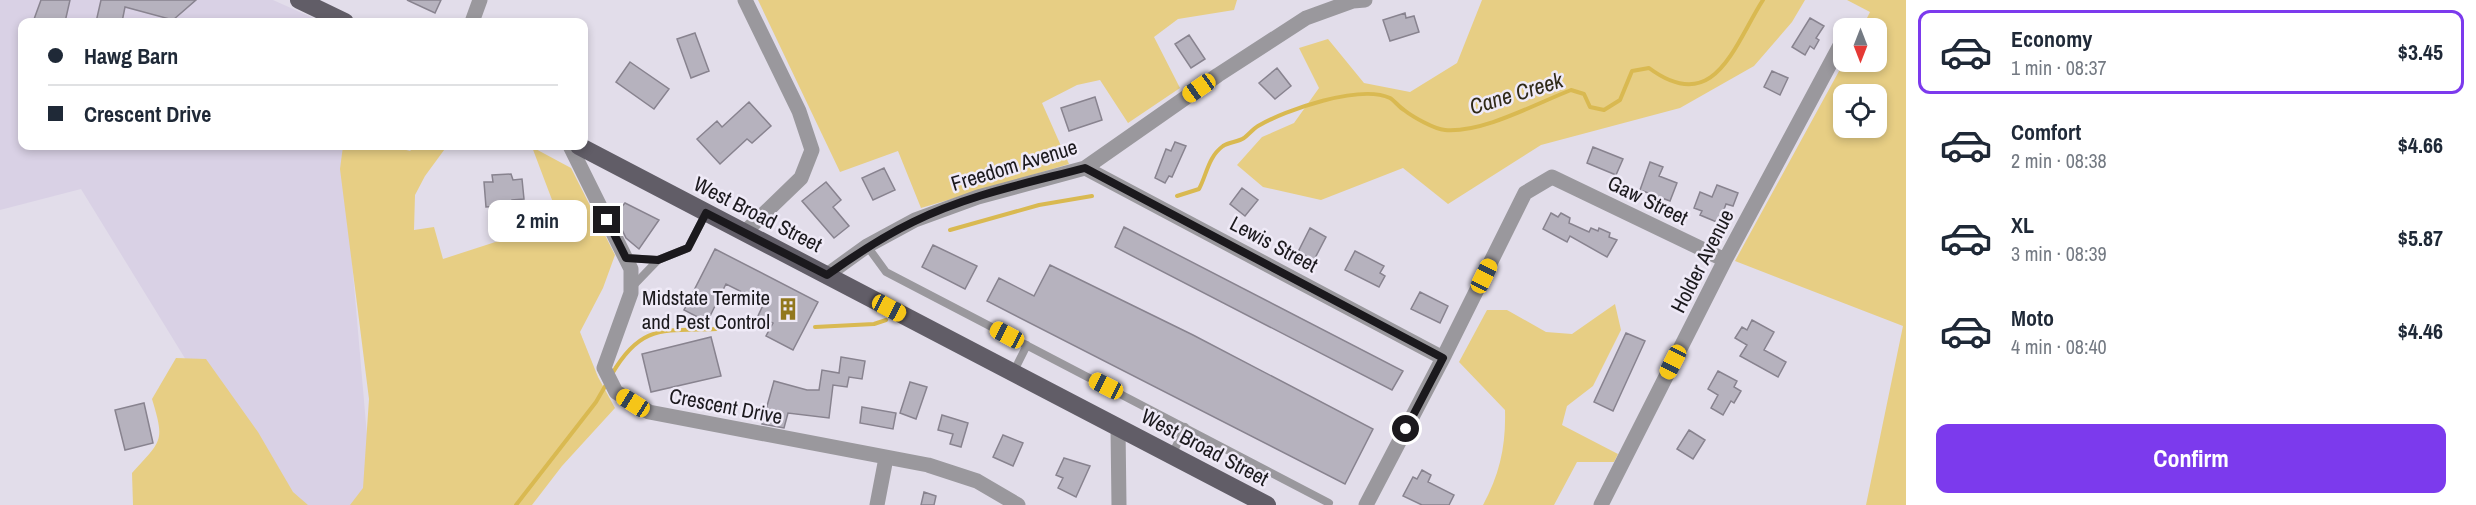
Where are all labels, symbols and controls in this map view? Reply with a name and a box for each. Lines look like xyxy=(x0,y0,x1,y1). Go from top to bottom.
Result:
north arrow xyxy=(1833,18,1887,72)
map controls xyxy=(1833,18,1887,138)
text: Economy xyxy=(2011,24,2092,54)
icon: car xyxy=(1939,25,1993,79)
text: $3.45 xyxy=(2398,37,2443,67)
text: Hawg Barn xyxy=(84,41,178,71)
text: 1 min · 08:37 xyxy=(2011,54,2107,81)
water label: Cane Creek xyxy=(1466,64,1567,121)
car xyxy=(1179,70,1219,106)
button: locate xyxy=(1833,84,1887,138)
text: Crescent Drive xyxy=(84,99,211,129)
text: Comfort xyxy=(2011,117,2081,147)
icon: car xyxy=(1939,118,1993,172)
text: $4.66 xyxy=(2398,130,2443,160)
street label: Freedom Avenue xyxy=(947,132,1081,198)
text: 2 min · 08:38 xyxy=(2011,147,2107,174)
street label: Gaw Street xyxy=(1603,168,1693,232)
street label: West Broad Street xyxy=(689,169,827,259)
callout: 2 min xyxy=(487,199,586,241)
street label: Holder Avenue xyxy=(1664,204,1740,318)
route end xyxy=(593,206,620,233)
text: 2 min xyxy=(516,207,559,234)
street label: Lewis Street xyxy=(1225,209,1323,279)
text: XL xyxy=(2011,210,2034,240)
icon: car xyxy=(1939,211,1993,265)
text: $5.87 xyxy=(2398,223,2443,253)
text: 3 min · 08:39 xyxy=(2011,240,2107,267)
car xyxy=(1468,256,1500,296)
place label: Midstate Termite and Pest Control xyxy=(642,283,770,336)
car xyxy=(869,292,909,324)
building icon: Midstate Termite and Pest Control xyxy=(775,296,801,322)
text: Moto xyxy=(2011,303,2054,333)
icon: car xyxy=(1939,304,1993,358)
text: $4.46 xyxy=(2398,316,2443,346)
car xyxy=(987,319,1027,351)
text: 4 min · 08:40 xyxy=(2011,333,2107,360)
car xyxy=(1657,342,1689,382)
car xyxy=(1086,370,1126,402)
street label: Crescent Drive xyxy=(667,381,785,431)
car xyxy=(613,386,653,420)
street label: West Broad Street xyxy=(1136,401,1274,493)
route start xyxy=(1392,415,1419,442)
button: Confirm xyxy=(1936,424,2446,493)

